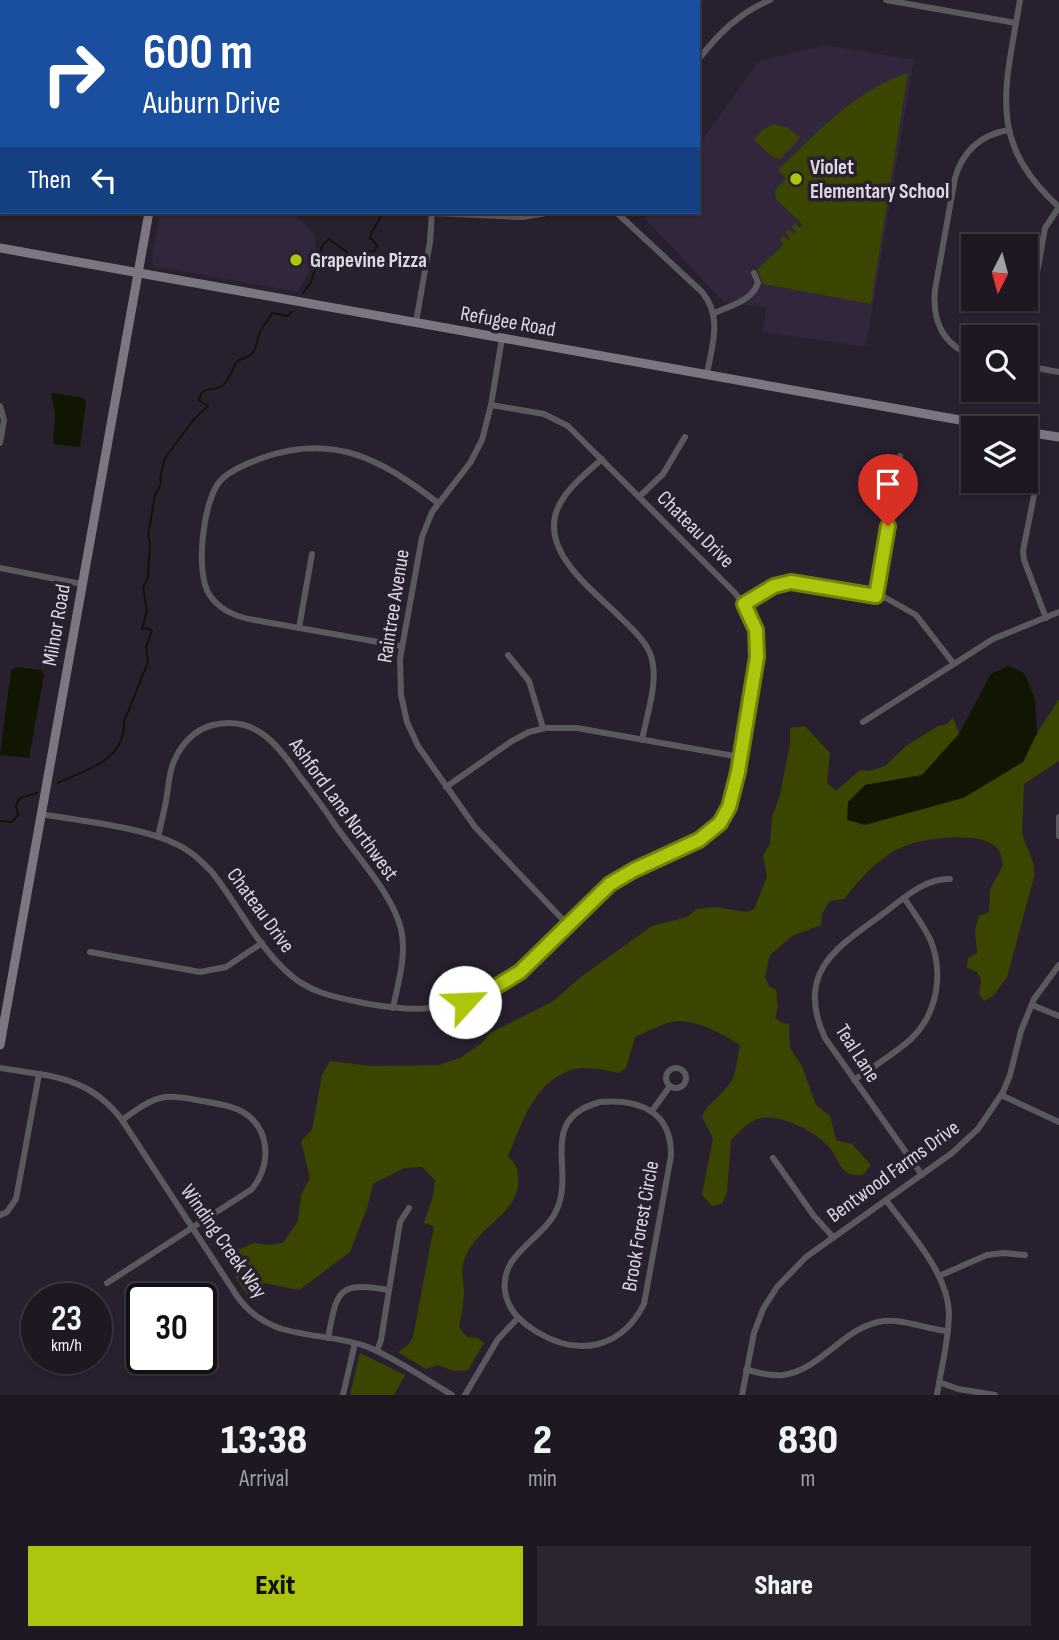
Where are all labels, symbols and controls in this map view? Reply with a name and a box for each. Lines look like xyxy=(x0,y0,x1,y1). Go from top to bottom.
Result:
text: 600 m xyxy=(143,24,253,83)
icon: right xyxy=(28,28,119,119)
text: Auburn Drive xyxy=(143,84,281,123)
place label: Violet Elementary School xyxy=(810,155,949,204)
icon: left xyxy=(85,161,123,199)
text: Then xyxy=(28,165,71,196)
marker: Violet Elementary School xyxy=(788,171,804,187)
north arrow xyxy=(961,234,1038,312)
map controls xyxy=(961,234,1038,493)
place label: Grapevine Pizza xyxy=(310,248,427,273)
marker: Grapevine Pizza xyxy=(288,252,304,268)
street label: Refugee Road xyxy=(458,301,557,342)
button: search xyxy=(961,325,1038,402)
button: layers xyxy=(961,416,1038,493)
pin xyxy=(858,454,918,526)
icon: arrive xyxy=(869,465,907,503)
street label: Chateau Drive xyxy=(652,486,739,573)
street label: Raintree Avenue xyxy=(372,548,415,664)
street label: Milnor Road xyxy=(37,582,76,668)
street label: Ashford Lane Northwest xyxy=(283,733,404,885)
street label: Chateau Drive xyxy=(221,863,300,958)
position arrow xyxy=(428,965,502,1039)
street label: Teal Lane xyxy=(830,1020,886,1087)
street label: Bentwood Farms Drive xyxy=(822,1115,964,1228)
street label: Brook Forest Circle xyxy=(617,1159,664,1293)
street label: Winding Creek Way xyxy=(175,1180,272,1303)
speed limit sign: 30 xyxy=(126,1283,217,1374)
text: 23 xyxy=(51,1298,82,1341)
text: km/h xyxy=(51,1335,82,1356)
text: 13:38 xyxy=(221,1415,307,1466)
text: 2 xyxy=(533,1415,552,1466)
text: 830 xyxy=(778,1415,838,1466)
text: Arrival xyxy=(239,1465,289,1493)
text: min xyxy=(528,1465,557,1493)
text: m xyxy=(801,1465,815,1493)
button: Exit xyxy=(28,1546,523,1626)
button: Share xyxy=(537,1546,1031,1626)

